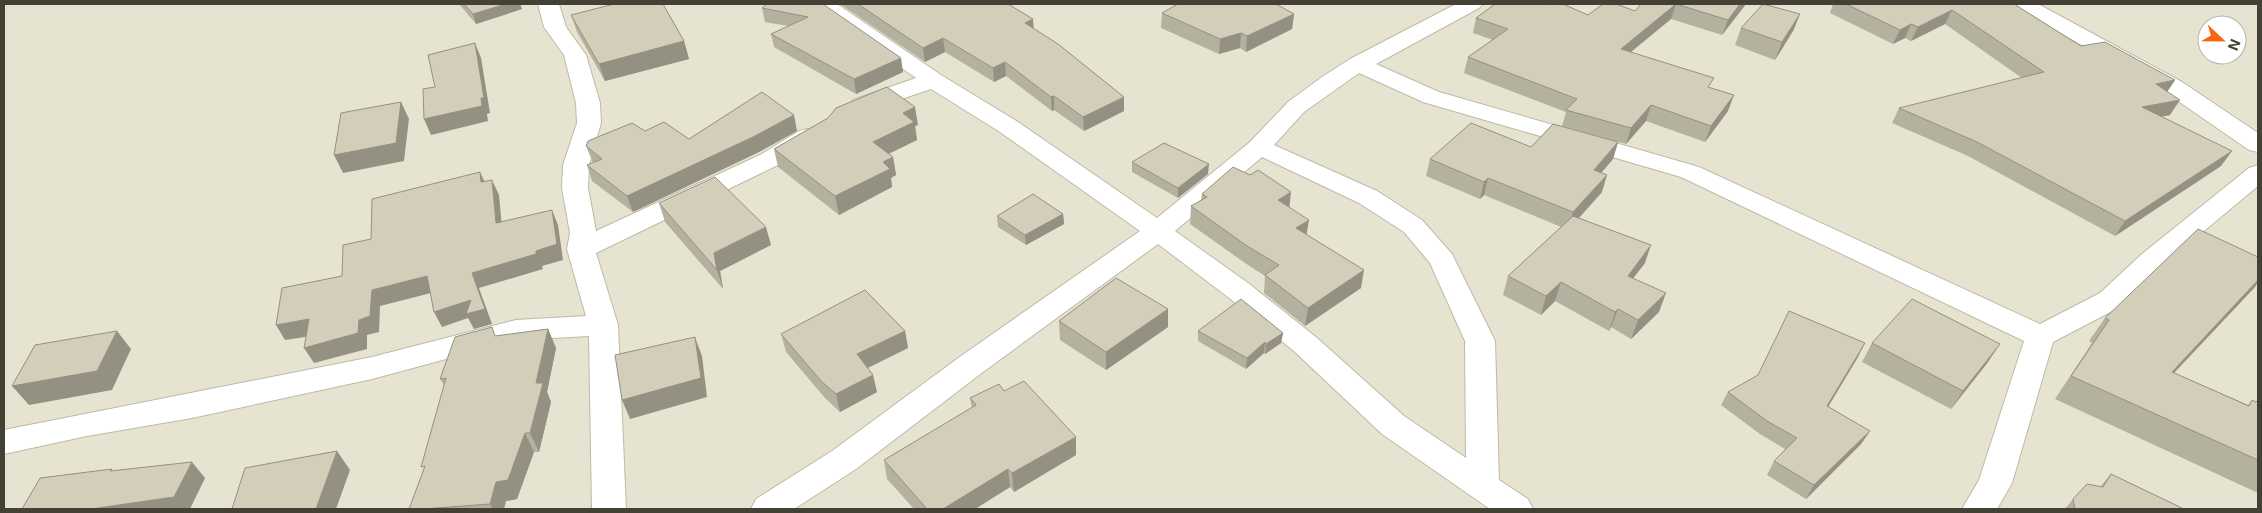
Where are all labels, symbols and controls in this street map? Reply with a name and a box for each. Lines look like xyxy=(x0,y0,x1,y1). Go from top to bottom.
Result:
north arrow xyxy=(2197,15,2247,65)
text: N xyxy=(2225,37,2244,53)

